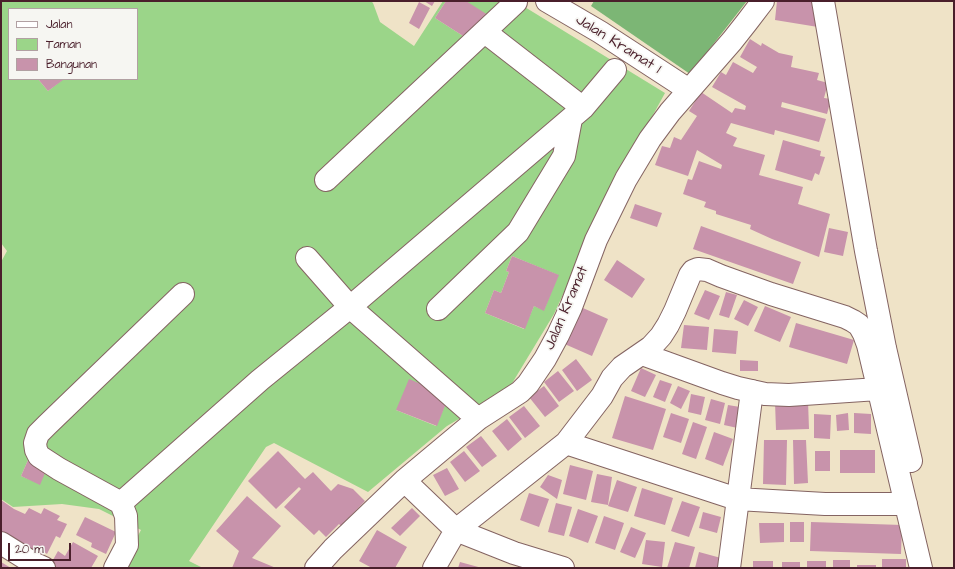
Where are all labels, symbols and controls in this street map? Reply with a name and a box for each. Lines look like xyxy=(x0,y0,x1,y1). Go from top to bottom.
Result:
legend xyxy=(8,8,138,80)
street label: Jalan Kramat 1 xyxy=(572,12,664,78)
text: Jalan xyxy=(46,16,72,33)
text: Taman xyxy=(46,36,81,53)
text: Bangunan xyxy=(46,56,97,73)
street label: Jalan Kramat xyxy=(541,263,593,353)
scale bar xyxy=(10,535,73,561)
text: 20 m xyxy=(15,541,44,558)

